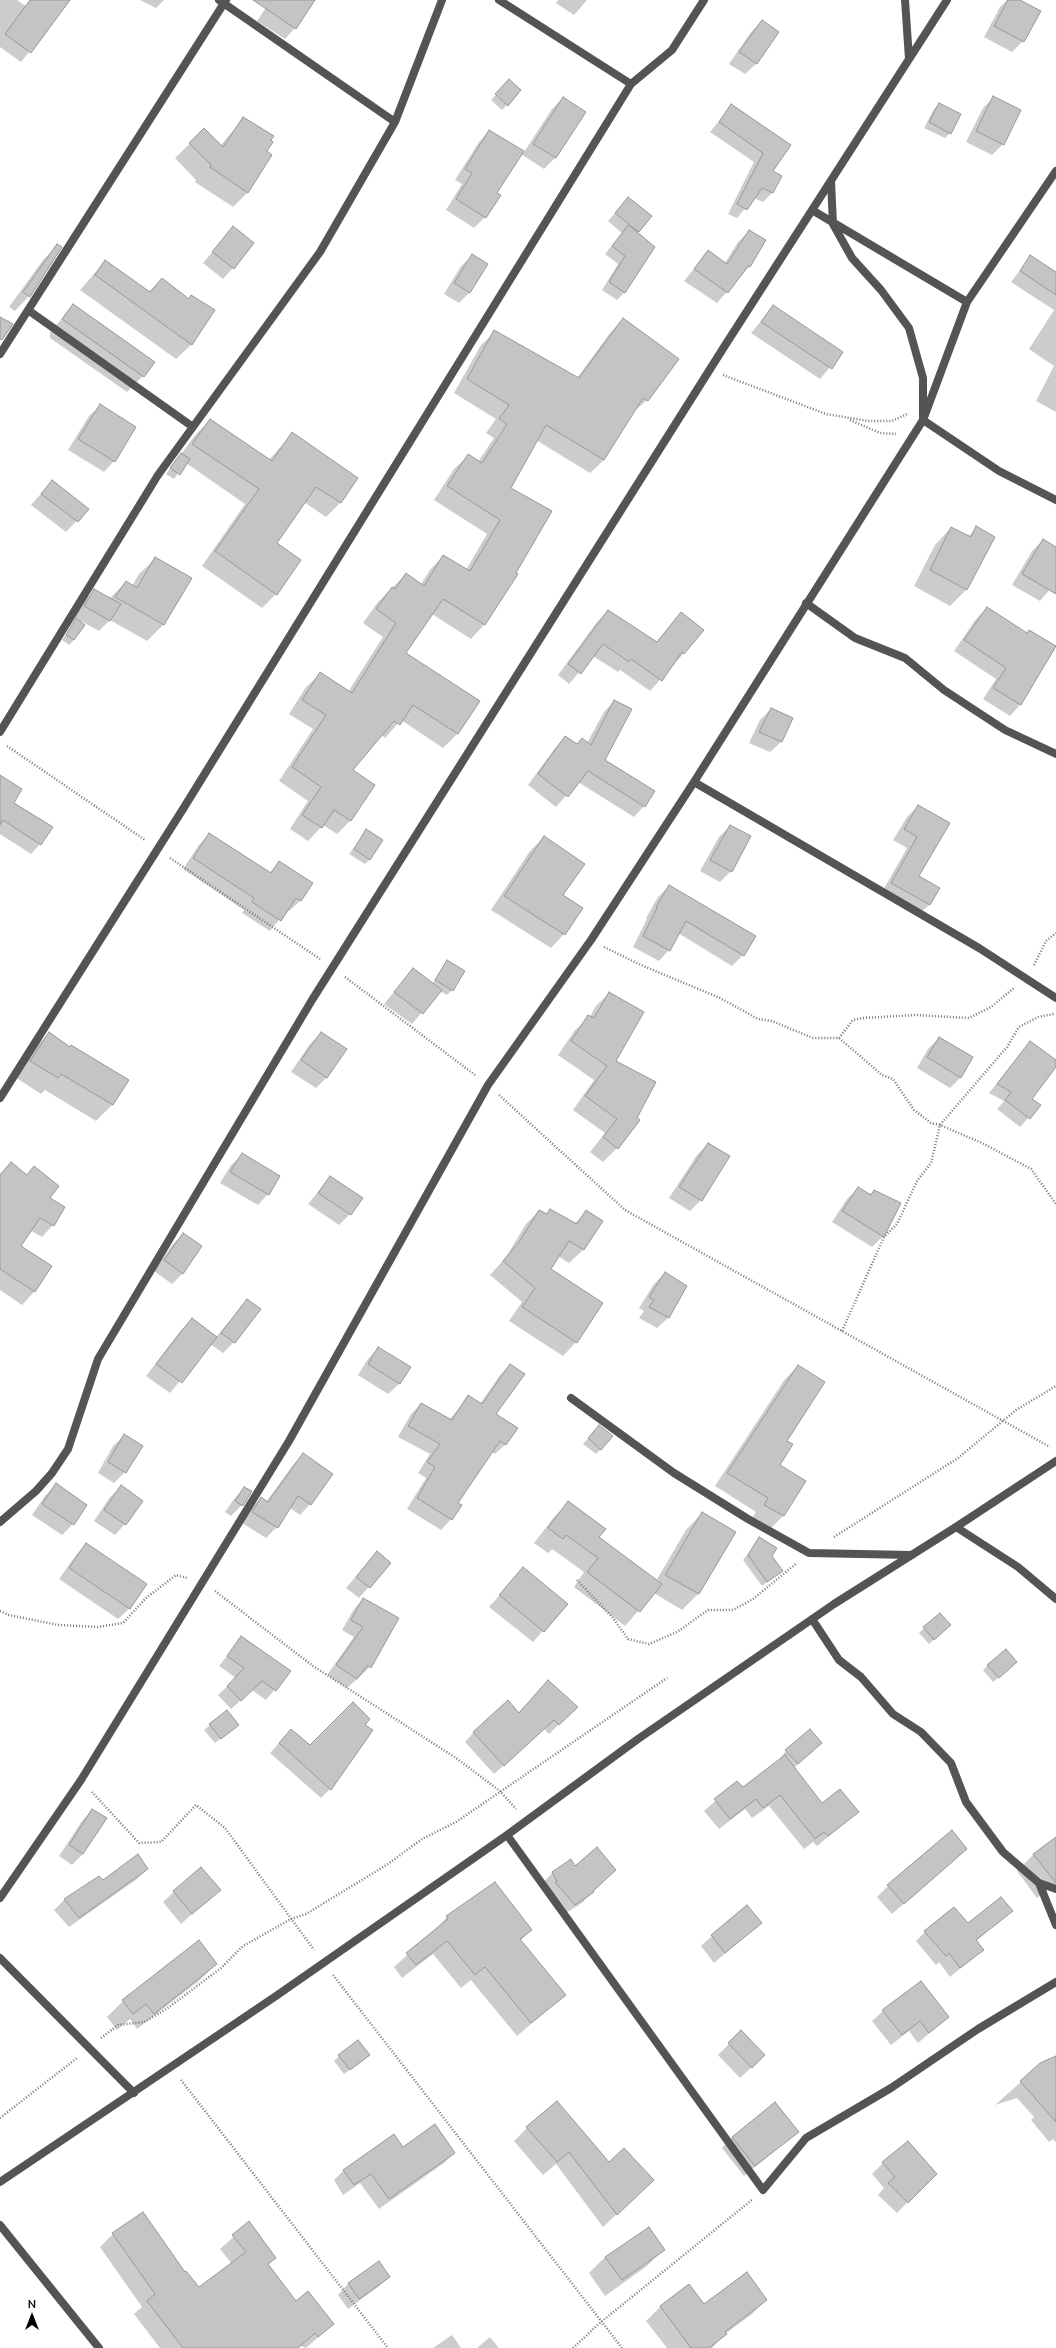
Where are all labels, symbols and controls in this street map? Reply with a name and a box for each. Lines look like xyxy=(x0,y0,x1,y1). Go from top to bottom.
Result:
north arrow xyxy=(12,2296,52,2336)
text: N xyxy=(28,2297,36,2311)

